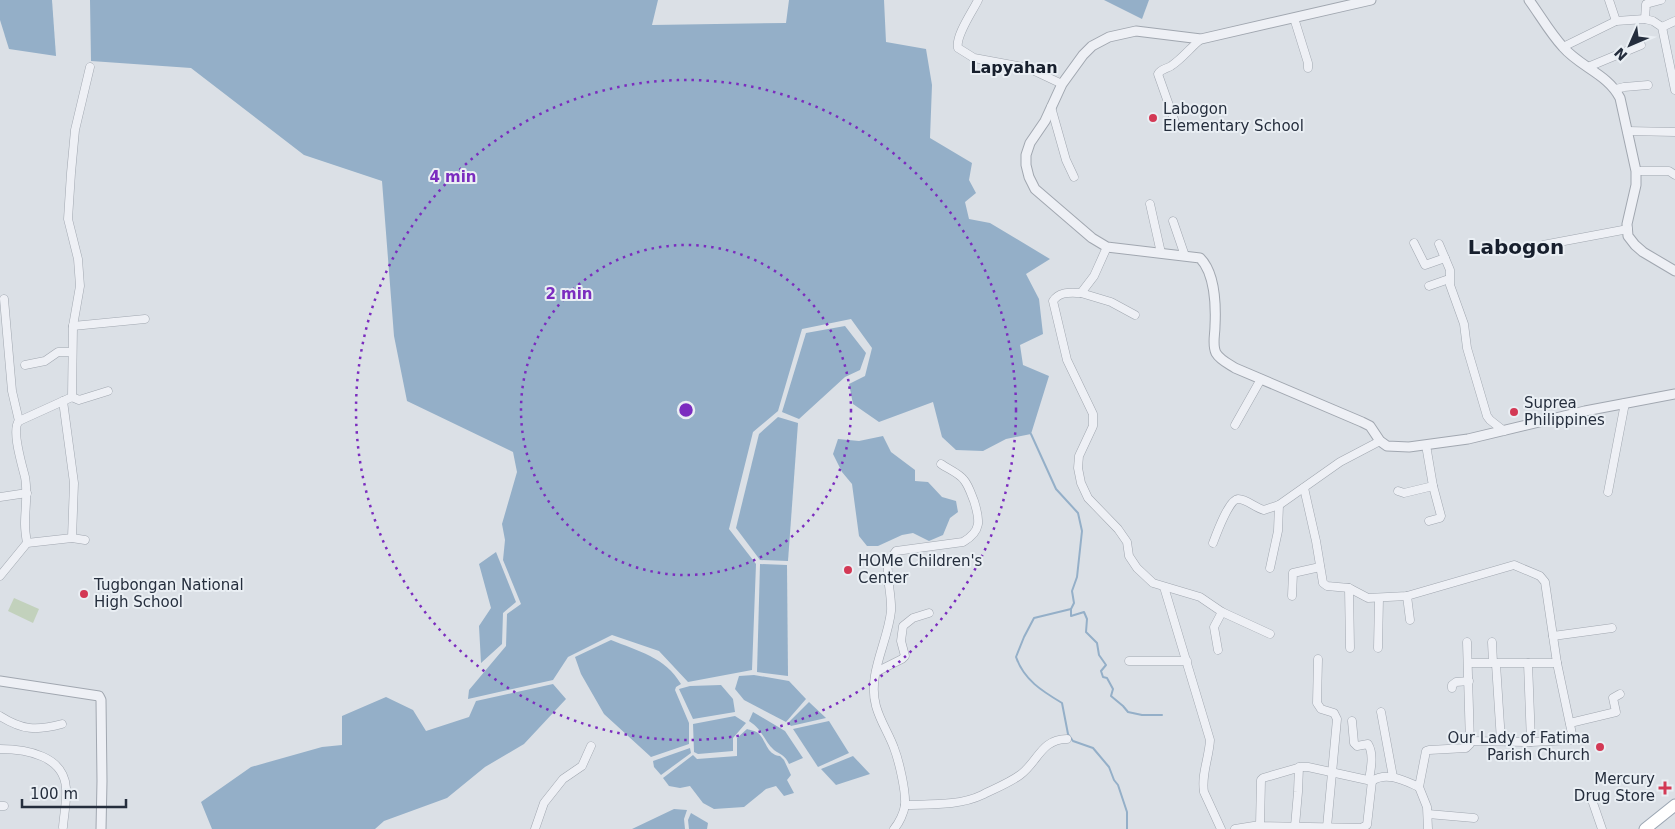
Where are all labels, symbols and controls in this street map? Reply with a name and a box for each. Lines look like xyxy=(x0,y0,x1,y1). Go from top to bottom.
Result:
north arrow xyxy=(1605,20,1655,70)
text: N xyxy=(1611,44,1631,64)
district label: Lapyahan xyxy=(970,58,1058,77)
place label: Labogon Elementary School xyxy=(1163,100,1304,135)
marker: Labogon Elementary School xyxy=(1147,112,1159,124)
text: 4 min xyxy=(429,168,477,186)
district label: Labogon xyxy=(1468,235,1564,259)
text: 2 min xyxy=(545,285,593,303)
place label: Suprea Philippines xyxy=(1524,394,1605,429)
centre of rings xyxy=(677,401,695,419)
marker: Suprea Philippines xyxy=(1508,406,1520,418)
place label: HOMe Children's Center xyxy=(858,552,983,587)
marker: HOMe Children's Center xyxy=(842,564,854,576)
place label: Tugbongan National High School xyxy=(93,576,244,611)
marker: Tugbongan National High School xyxy=(78,588,90,600)
place label: Our Lady of Fatima Parish Church xyxy=(1448,729,1590,764)
marker: Our Lady of Fatima Parish Church xyxy=(1594,741,1606,753)
place label: Mercury Drug Store xyxy=(1574,770,1655,805)
scale bar xyxy=(22,776,126,808)
marker: Mercury Drug Store xyxy=(1659,782,1671,794)
text: 100 m xyxy=(30,785,78,803)

